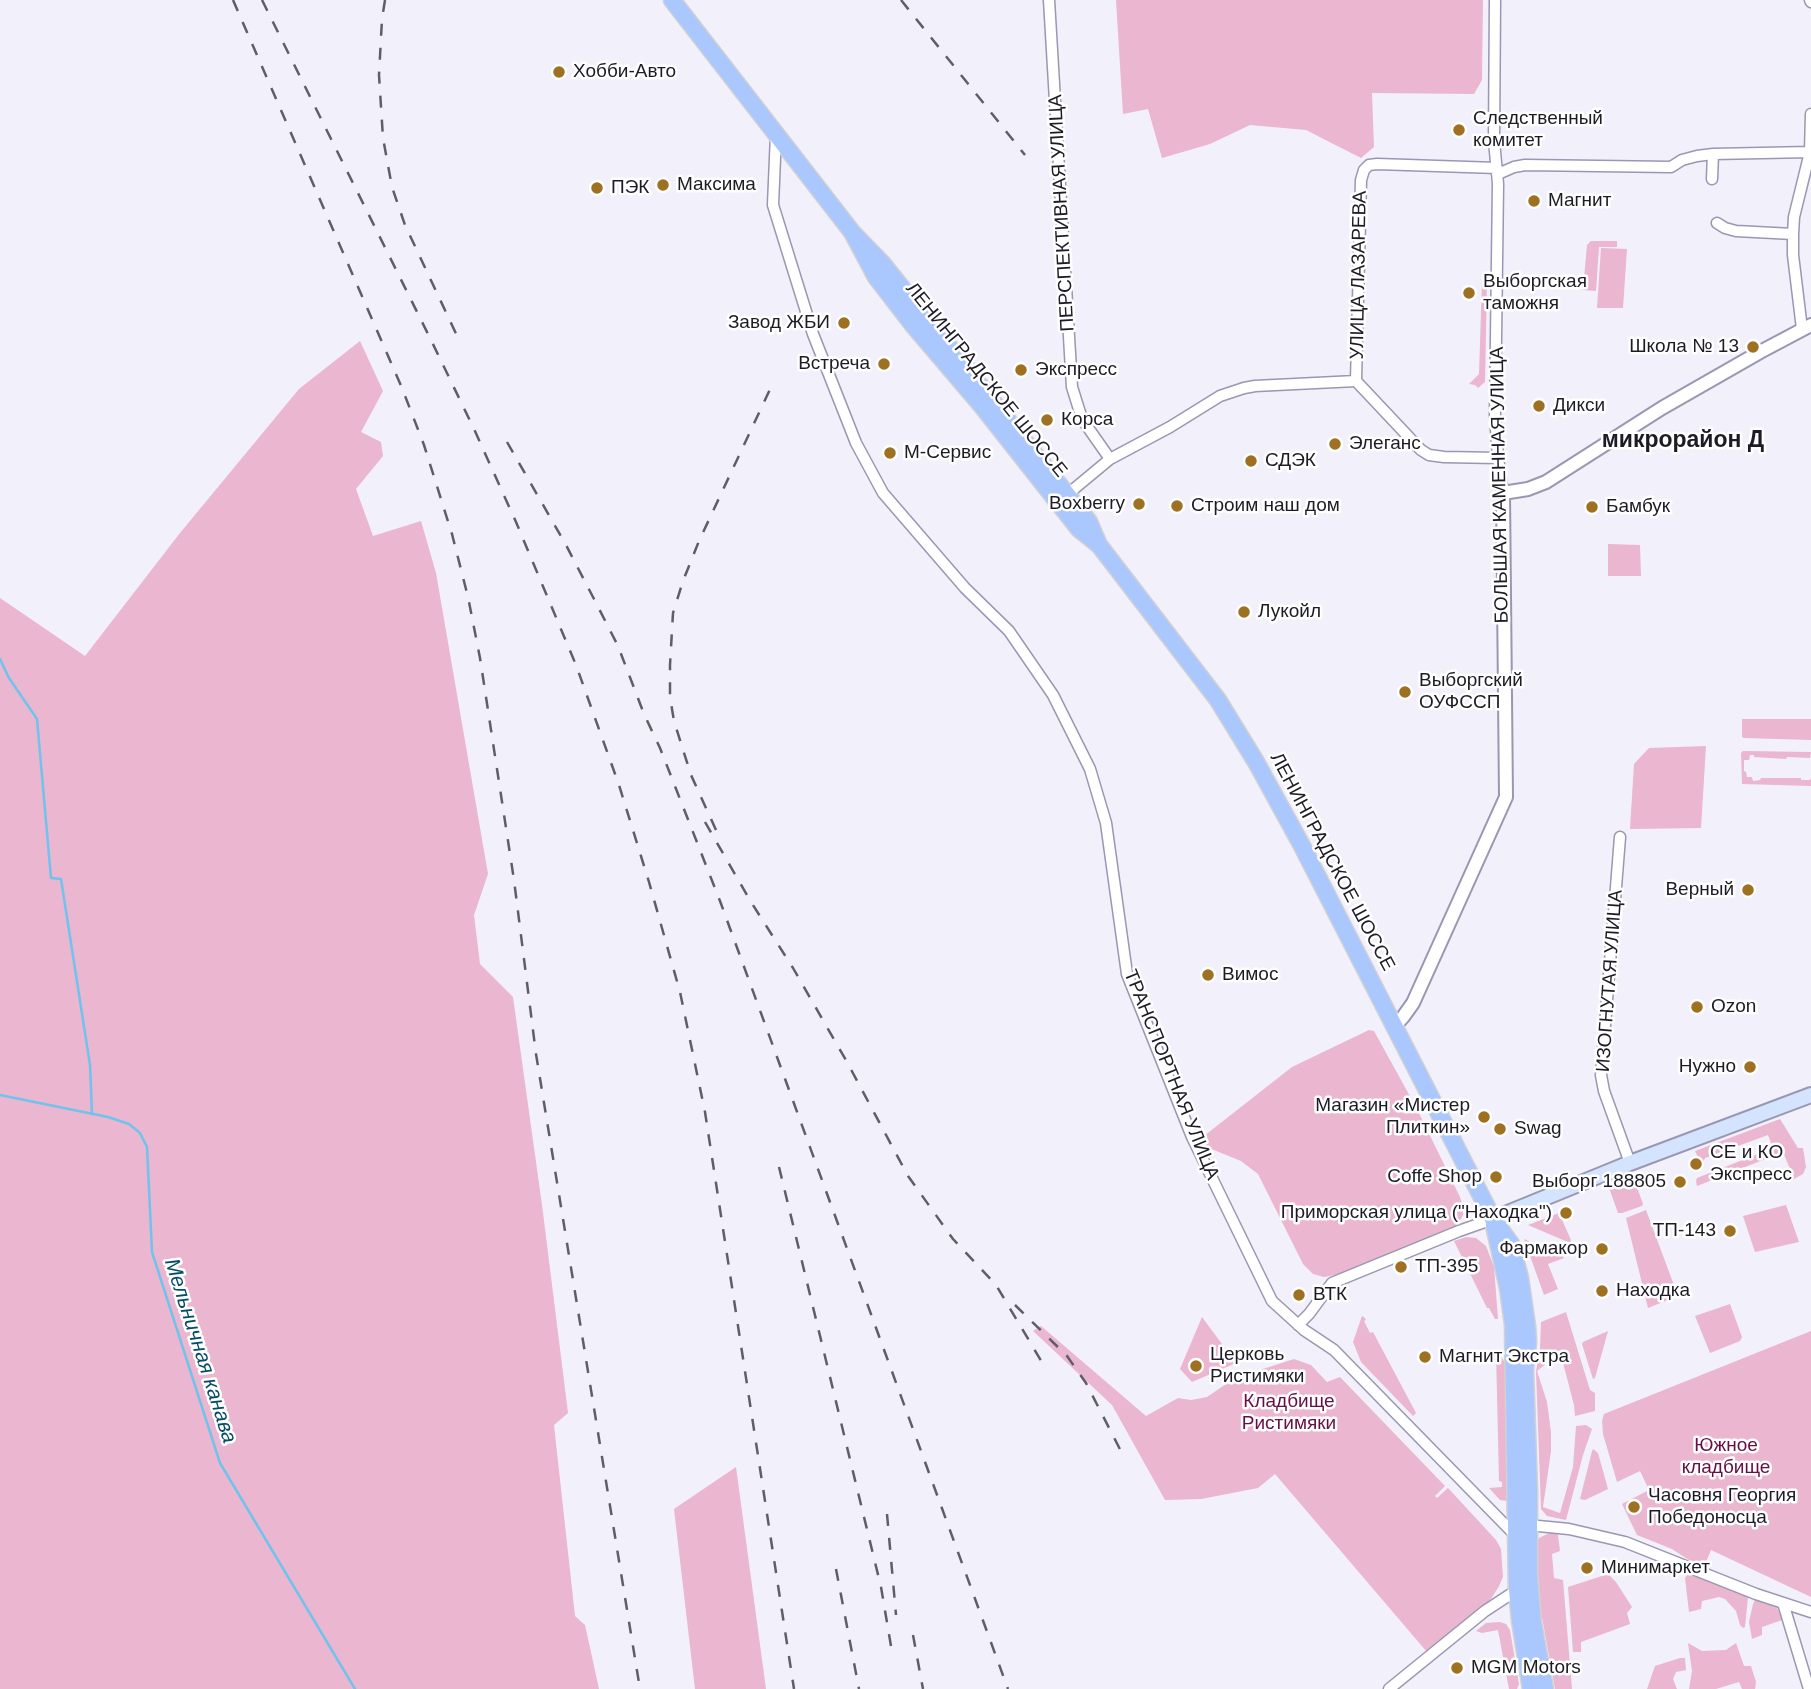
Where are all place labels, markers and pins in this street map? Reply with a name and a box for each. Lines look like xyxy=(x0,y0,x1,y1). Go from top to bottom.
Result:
place label: Хобби-Авто xyxy=(573,61,676,83)
marker: Хобби-Авто xyxy=(551,64,567,80)
place label: Следственный комитет xyxy=(1473,108,1603,152)
marker: Следственный комитет xyxy=(1451,122,1467,138)
place label: Максима xyxy=(677,174,756,196)
place label: ПЭК xyxy=(611,177,649,199)
marker: Максима xyxy=(655,177,671,193)
marker: ПЭК xyxy=(589,180,605,196)
place label: Магнит xyxy=(1548,190,1611,212)
marker: Магнит xyxy=(1526,193,1542,209)
place label: Выборгская таможня xyxy=(1483,271,1587,315)
marker: Выборгская таможня xyxy=(1461,285,1477,301)
place label: Завод ЖБИ xyxy=(728,312,830,334)
marker: Завод ЖБИ xyxy=(836,315,852,331)
place label: Школа № 13 xyxy=(1629,336,1739,358)
marker: Школа № 13 xyxy=(1745,339,1761,355)
place label: Встреча xyxy=(798,353,870,375)
marker: Встреча xyxy=(876,356,892,372)
place label: Экспресс xyxy=(1035,359,1117,381)
marker: Экспресс xyxy=(1013,362,1029,378)
place label: Дикси xyxy=(1553,395,1605,417)
marker: Дикси xyxy=(1531,398,1547,414)
place label: Корса xyxy=(1061,409,1113,431)
marker: Корса xyxy=(1039,412,1055,428)
place label: Элеганс xyxy=(1349,433,1421,455)
marker: Элеганс xyxy=(1327,436,1343,452)
place label: М-Сервис xyxy=(904,442,991,464)
marker: М-Сервис xyxy=(882,445,898,461)
place label: СДЭК xyxy=(1265,450,1316,472)
marker: СДЭК xyxy=(1243,453,1259,469)
place label: Boxberry xyxy=(1049,493,1125,515)
place label: Строим наш дом xyxy=(1191,495,1340,517)
marker: Boxberry xyxy=(1131,496,1147,512)
place label: Бамбук xyxy=(1606,496,1670,518)
marker: Строим наш дом xyxy=(1169,498,1185,514)
marker: Бамбук xyxy=(1584,499,1600,515)
place label: Лукойл xyxy=(1258,601,1321,623)
marker: Лукойл xyxy=(1236,604,1252,620)
place label: Выборгский ОУФССП xyxy=(1419,670,1523,714)
marker: Выборгский ОУФССП xyxy=(1397,684,1413,700)
place label: Верный xyxy=(1665,879,1734,901)
marker: Верный xyxy=(1740,882,1756,898)
place label: Вимос xyxy=(1222,964,1278,986)
marker: Вимос xyxy=(1200,967,1216,983)
place label: Ozon xyxy=(1711,996,1756,1018)
marker: Ozon xyxy=(1689,999,1705,1015)
place label: Нужно xyxy=(1679,1056,1736,1078)
marker: Нужно xyxy=(1742,1059,1758,1075)
place label: Магазин «Мистер Плиткин» xyxy=(1315,1095,1470,1139)
marker: Магазин «Мистер Плиткин» xyxy=(1476,1109,1492,1125)
place label: Swag xyxy=(1514,1118,1562,1140)
marker: Swag xyxy=(1492,1121,1508,1137)
place label: CE и КО Экспресс xyxy=(1710,1142,1792,1186)
marker: CE и КО Экспресс xyxy=(1688,1156,1704,1172)
place label: Coffe Shop xyxy=(1387,1166,1482,1188)
marker: Coffe Shop xyxy=(1488,1169,1504,1185)
place label: Выборг 188805 xyxy=(1532,1171,1666,1193)
marker: Выборг 188805 xyxy=(1672,1174,1688,1190)
place label: Приморская улица ("Находка") xyxy=(1281,1202,1552,1224)
marker: Приморская улица ("Находка") xyxy=(1558,1205,1574,1221)
place label: ТП-143 xyxy=(1653,1220,1716,1242)
marker: ТП-143 xyxy=(1722,1223,1738,1239)
place label: Фармакор xyxy=(1499,1238,1588,1260)
marker: Фармакор xyxy=(1594,1241,1610,1257)
place label: ТП-395 xyxy=(1415,1256,1478,1278)
marker: ТП-395 xyxy=(1393,1259,1409,1275)
place label: Находка xyxy=(1616,1280,1690,1302)
marker: Находка xyxy=(1594,1283,1610,1299)
place label: ВТК xyxy=(1313,1284,1347,1306)
marker: ВТК xyxy=(1291,1287,1307,1303)
place label: Церковь Ристимяки xyxy=(1210,1344,1304,1388)
place label: Магнит Экстра xyxy=(1439,1346,1569,1368)
marker: Магнит Экстра xyxy=(1417,1349,1433,1365)
marker: Церковь Ристимяки xyxy=(1188,1358,1204,1374)
place label: Часовня Георгия Победоносца xyxy=(1648,1485,1796,1529)
marker: Часовня Георгия Победоносца xyxy=(1626,1499,1642,1515)
place label: Минимаркет xyxy=(1601,1557,1710,1579)
marker: Минимаркет xyxy=(1579,1560,1595,1576)
place label: MGM Motors xyxy=(1471,1657,1581,1679)
marker: MGM Motors xyxy=(1449,1660,1465,1676)

